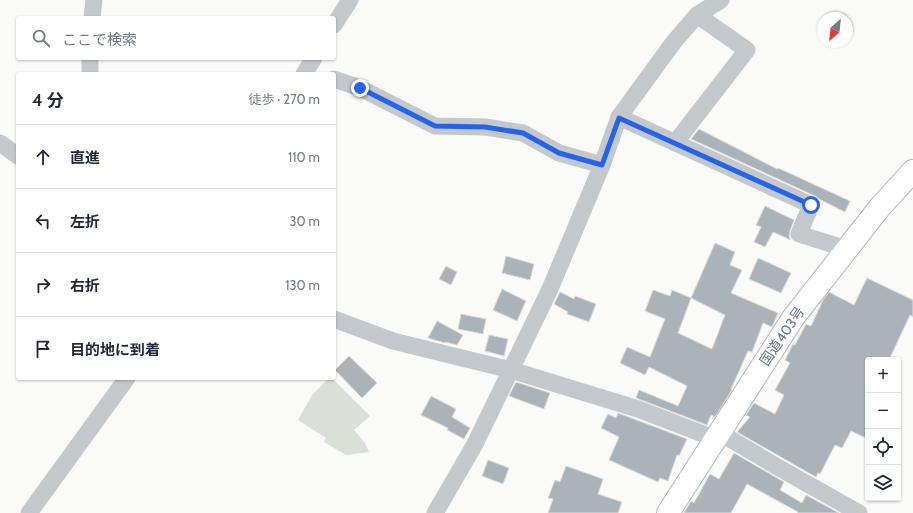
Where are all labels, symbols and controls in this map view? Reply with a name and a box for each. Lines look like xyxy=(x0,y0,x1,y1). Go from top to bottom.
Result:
north arrow xyxy=(817,12,853,48)
search box xyxy=(16,16,336,60)
icon: search xyxy=(30,27,52,49)
text: ここで検索 xyxy=(62,31,137,49)
route end xyxy=(351,79,369,97)
text: 4 分 xyxy=(32,90,63,110)
text: 徒歩 · 270 m xyxy=(248,91,320,107)
icon: ahead xyxy=(32,146,54,168)
text: 直進 xyxy=(70,149,100,167)
text: 110 m xyxy=(288,149,320,165)
route start xyxy=(802,196,820,214)
icon: left xyxy=(32,210,54,232)
text: 左折 xyxy=(70,213,100,231)
text: 30 m xyxy=(290,213,320,229)
icon: right xyxy=(32,274,54,296)
text: 右折 xyxy=(70,277,100,295)
text: 130 m xyxy=(285,277,320,293)
street label: 国道403号 xyxy=(756,303,808,369)
icon: arrive xyxy=(32,338,54,360)
text: 目的地に到着 xyxy=(70,341,160,359)
map controls xyxy=(865,357,901,501)
button: + xyxy=(865,357,901,393)
button: − xyxy=(865,393,901,429)
button: locate xyxy=(865,429,901,465)
button: layers xyxy=(865,465,901,501)

